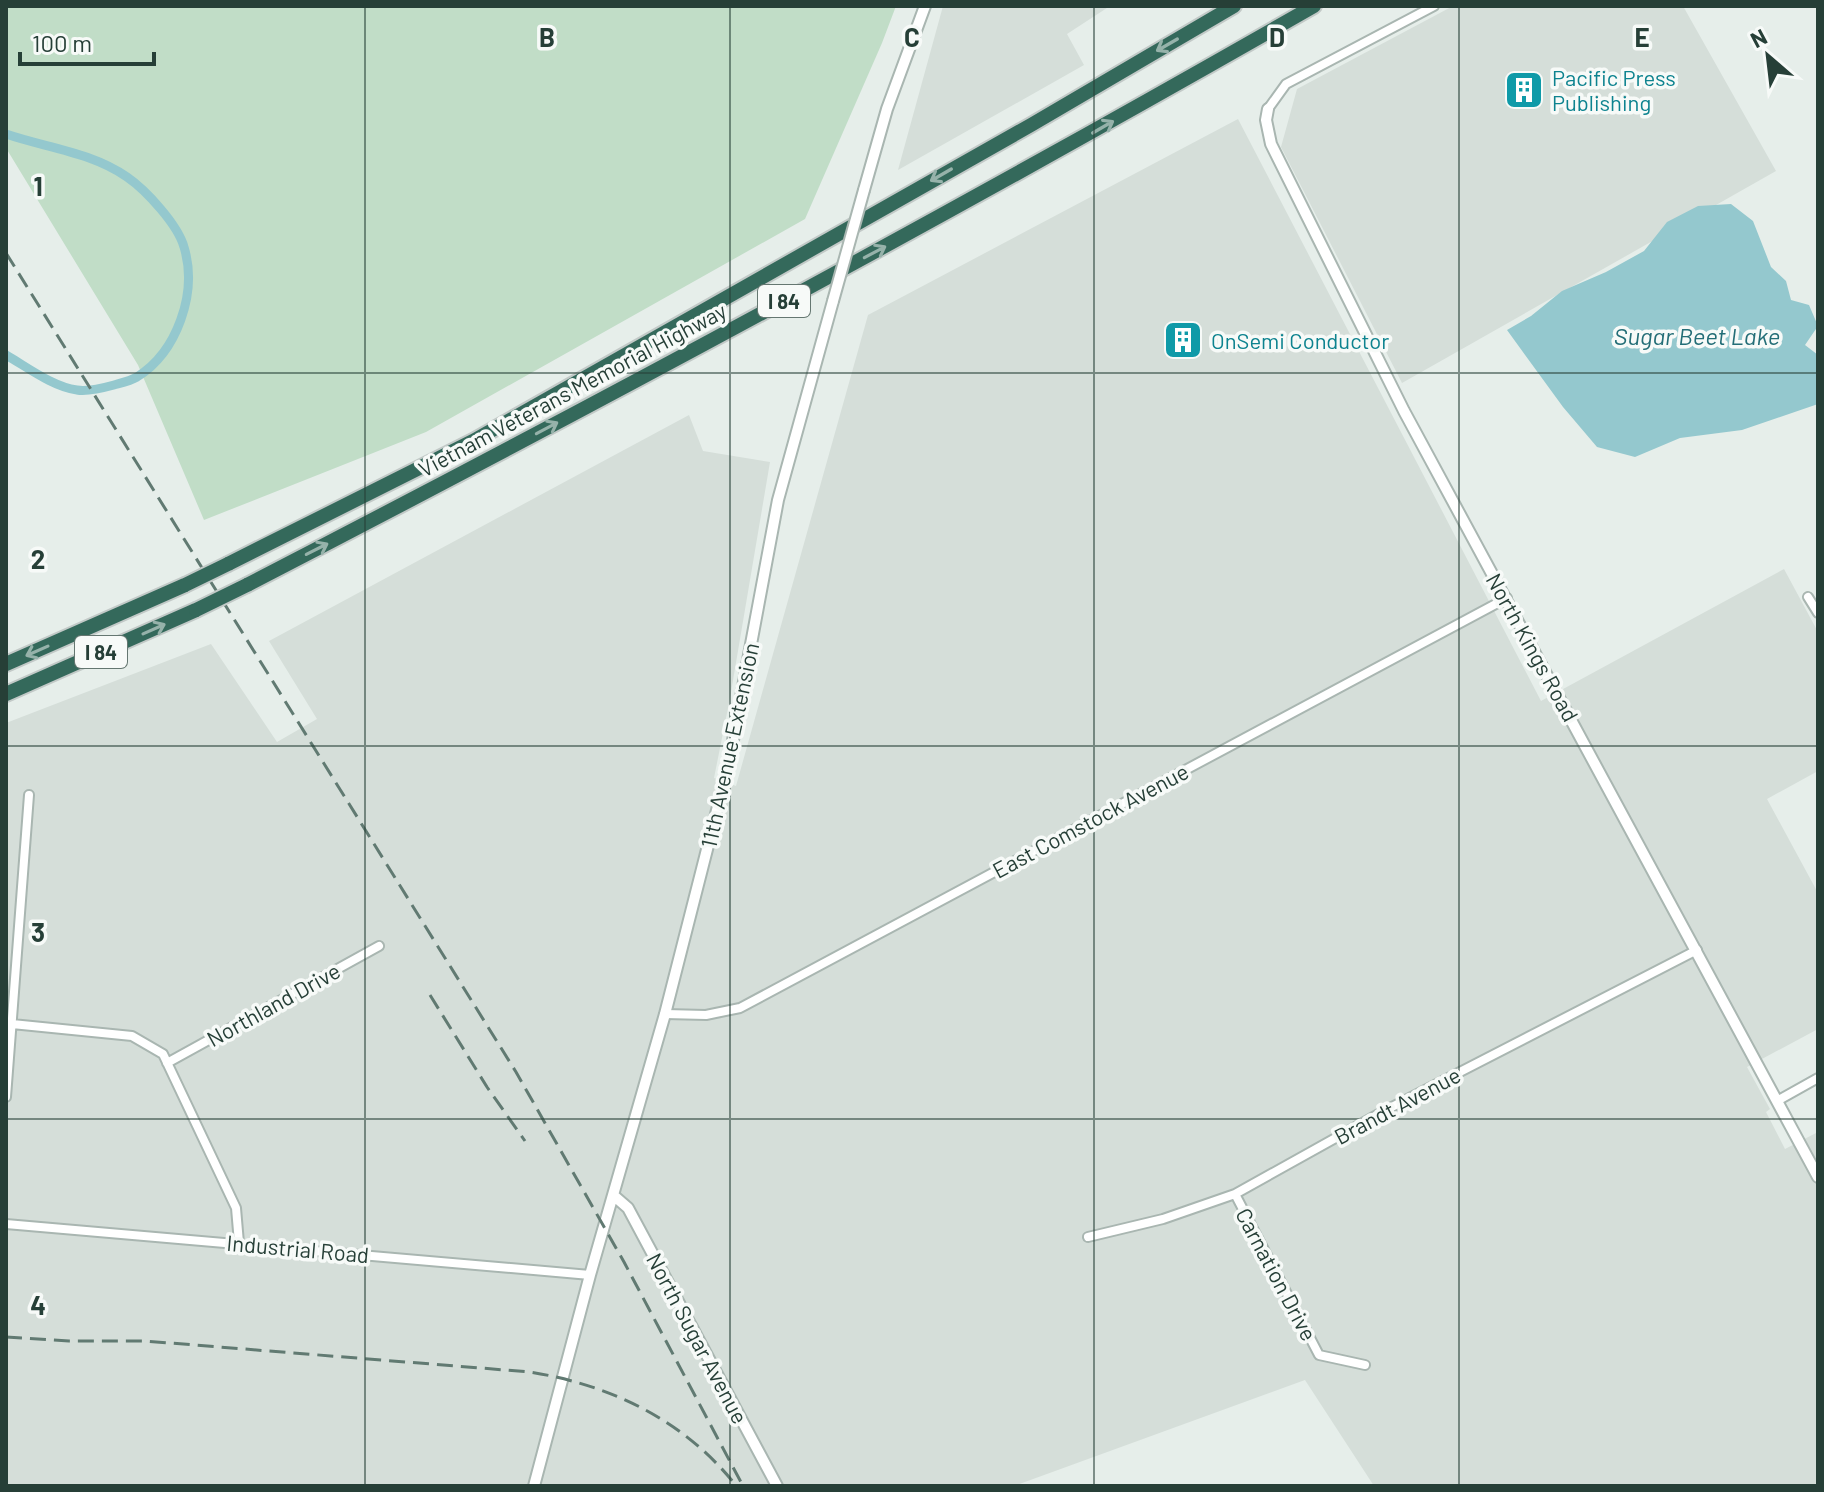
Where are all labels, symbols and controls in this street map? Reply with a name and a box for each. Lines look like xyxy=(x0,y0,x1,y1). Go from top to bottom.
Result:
scale bar xyxy=(20,16,154,66)
north arrow xyxy=(1728,16,1808,96)
text: B xyxy=(539,21,555,52)
text: C xyxy=(904,21,920,52)
text: D xyxy=(1269,21,1285,52)
text: E xyxy=(1634,21,1650,52)
text: N xyxy=(1746,23,1771,52)
text: 100 m xyxy=(32,28,92,57)
one-way arrow xyxy=(1155,38,1179,53)
place label: Pacific Press Publishing xyxy=(1552,64,1676,115)
building icon: Pacific Press Publishing xyxy=(1503,69,1545,111)
one-way arrow xyxy=(1090,119,1114,134)
one-way arrow xyxy=(930,168,954,184)
text: 1 xyxy=(33,170,43,201)
one-way arrow xyxy=(862,244,886,259)
road number: I 84 xyxy=(758,285,810,317)
street label: Vietnam Veterans Memorial Highway xyxy=(414,297,730,481)
building icon: OnSemi Conductor xyxy=(1162,319,1204,361)
water label: Sugar Beet Lake xyxy=(1614,321,1780,350)
place label: OnSemi Conductor xyxy=(1211,327,1389,353)
one-way arrow xyxy=(535,420,559,436)
one-way arrow xyxy=(304,540,328,556)
text: 2 xyxy=(31,543,45,574)
street label: North Kings Road xyxy=(1481,568,1585,726)
one-way arrow xyxy=(141,620,166,635)
road number: I 84 xyxy=(75,636,127,668)
street label: 11th Avenue Extension xyxy=(695,640,763,850)
one-way arrow xyxy=(25,644,50,659)
street label: East Comstock Avenue xyxy=(988,757,1192,883)
text: 3 xyxy=(31,916,45,947)
street label: Northland Drive xyxy=(202,957,344,1051)
street label: Brandt Avenue xyxy=(1330,1061,1464,1149)
street label: Carnation Drive xyxy=(1231,1203,1323,1345)
street label: Industrial Road xyxy=(226,1229,370,1267)
street label: North Sugar Avenue xyxy=(642,1248,754,1428)
text: 4 xyxy=(30,1289,46,1320)

